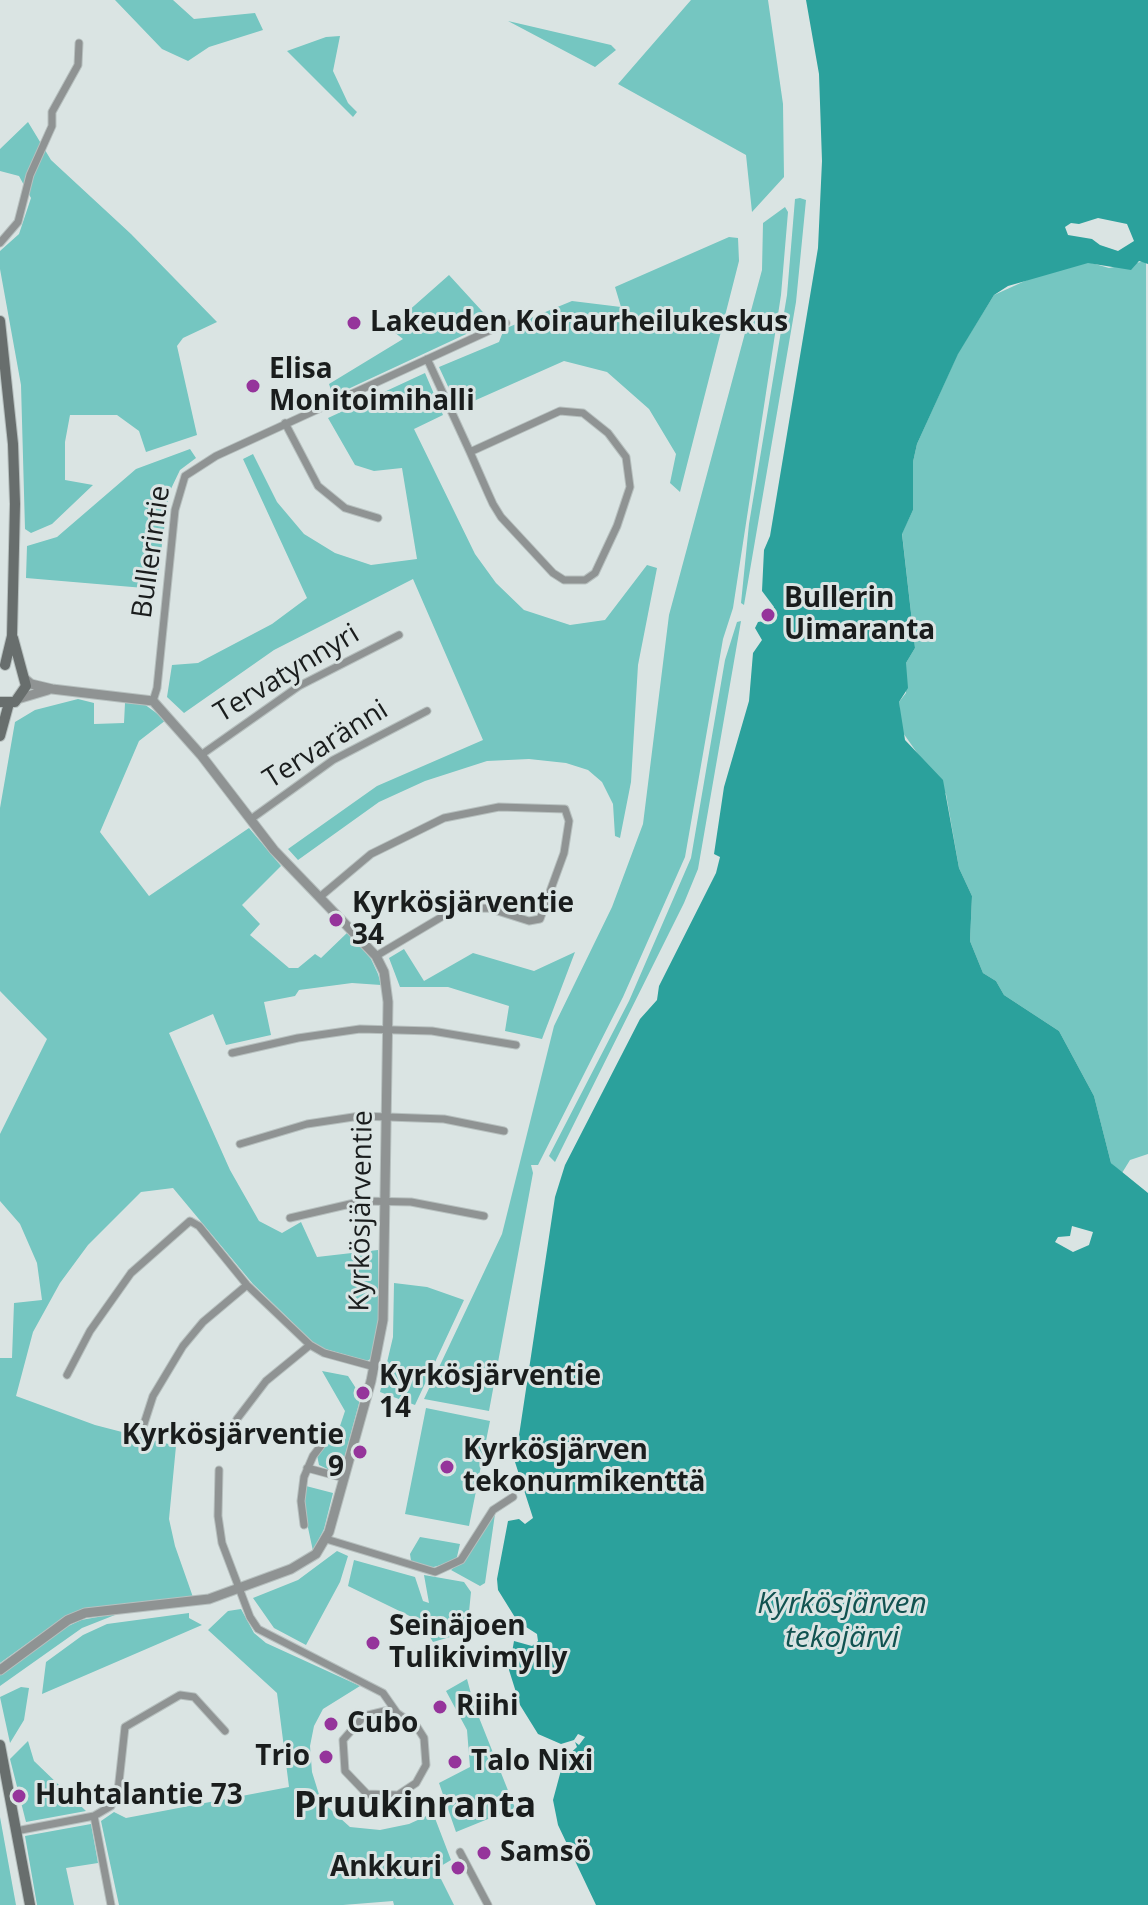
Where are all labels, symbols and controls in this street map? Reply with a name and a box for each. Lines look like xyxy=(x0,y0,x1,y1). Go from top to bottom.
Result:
place label: Lakeuden Koiraurheilukeskus xyxy=(370,306,788,340)
marker: Lakeuden Koiraurheilukeskus xyxy=(345,314,363,332)
place label: Elisa Monitoimihalli xyxy=(269,353,475,419)
marker: Elisa Monitoimihalli xyxy=(244,377,262,395)
street label: Bullerintie xyxy=(126,484,178,620)
place label: Bullerin Uimaranta xyxy=(784,582,935,648)
marker: Bullerin Uimaranta xyxy=(759,606,777,624)
street label: Tervatynnyri xyxy=(208,618,366,730)
street label: Tervaränni xyxy=(258,694,394,796)
place label: Kyrkösjärventie 34 xyxy=(352,887,574,953)
marker: Kyrkösjärventie 34 xyxy=(327,911,345,929)
street label: Kyrkösjärventie xyxy=(343,1110,381,1312)
place label: Kyrkösjärventie 14 xyxy=(379,1360,601,1426)
marker: Kyrkösjärventie 14 xyxy=(354,1384,372,1402)
place label: Kyrkösjärventie 9 xyxy=(122,1419,344,1485)
place label: Kyrkösjärven tekonurmikenttä xyxy=(463,1434,705,1500)
marker: Kyrkösjärventie 9 xyxy=(351,1443,369,1461)
marker: Kyrkösjärven tekonurmikenttä xyxy=(438,1458,456,1476)
water label: Kyrkösjärven tekojärvi xyxy=(757,1586,927,1656)
place label: Seinäjoen Tulikivimylly xyxy=(389,1610,568,1676)
marker: Seinäjoen Tulikivimylly xyxy=(364,1634,382,1652)
place label: Riihi xyxy=(456,1690,519,1724)
marker: Riihi xyxy=(431,1698,449,1716)
place label: Cubo xyxy=(347,1707,418,1741)
marker: Cubo xyxy=(322,1715,340,1733)
place label: Trio xyxy=(255,1740,310,1774)
place label: Talo Nixi xyxy=(471,1745,593,1779)
marker: Trio xyxy=(317,1748,335,1766)
marker: Talo Nixi xyxy=(446,1753,464,1771)
place label: Huhtalantie 73 xyxy=(35,1779,243,1813)
district label: Pruukinranta xyxy=(294,1785,536,1829)
marker: Huhtalantie 73 xyxy=(10,1787,28,1805)
place label: Samsö xyxy=(500,1836,591,1870)
marker: Samsö xyxy=(475,1844,493,1862)
place label: Ankkuri xyxy=(330,1851,442,1885)
marker: Ankkuri xyxy=(449,1859,467,1877)

